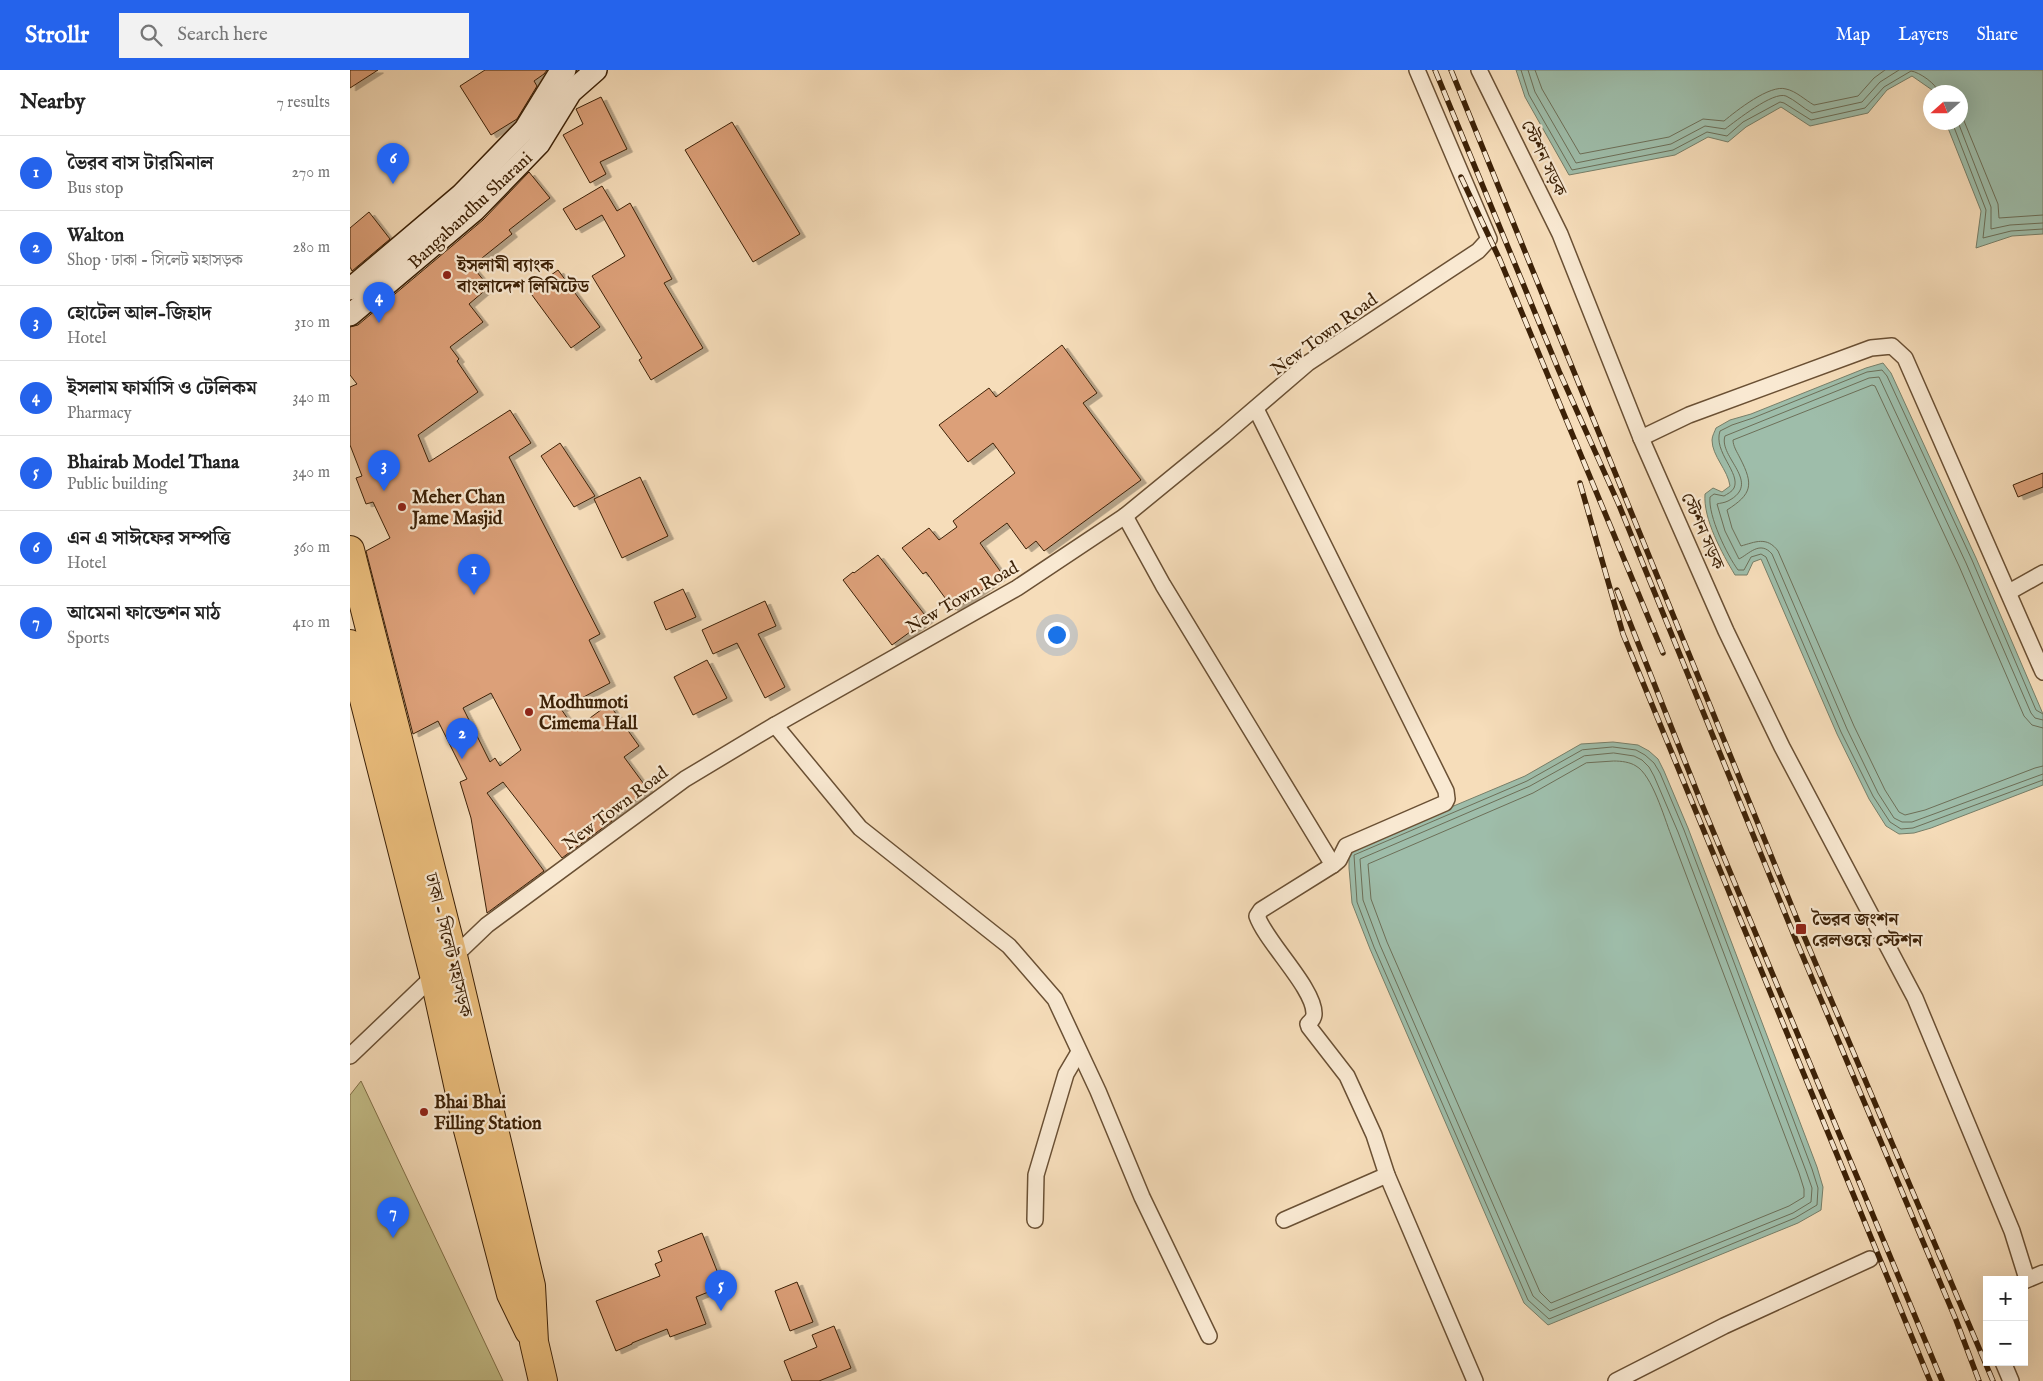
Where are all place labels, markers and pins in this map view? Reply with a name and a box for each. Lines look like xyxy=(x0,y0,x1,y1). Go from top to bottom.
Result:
pin: 6 xyxy=(377,143,409,184)
place label: ইসলামী ব্যাংক বাংলাদেশ লিমিটেড xyxy=(456,254,590,299)
marker: ইসলামী ব্যাংক বাংলাদেশ লিমিটেড xyxy=(441,269,453,281)
pin: 4 xyxy=(363,282,395,323)
pin: 3 xyxy=(368,450,400,491)
place label: Meher Chan Jame Masjid xyxy=(410,487,506,531)
marker: Meher Chan Jame Masjid xyxy=(396,501,408,513)
pin: 1 xyxy=(458,554,490,595)
place label: Modhumoti Cimema Hall xyxy=(539,692,638,736)
marker: Modhumoti Cimema Hall xyxy=(523,706,535,718)
pin: 2 xyxy=(446,718,478,759)
place label: ভৈরব জংশন রেলওয়ে স্টেশন xyxy=(1811,908,1923,953)
marker: ভৈরব জংশন রেলওয়ে স্টেশন xyxy=(1794,922,1808,936)
place label: Bhai Bhai Filling Station xyxy=(434,1092,542,1136)
marker: Bhai Bhai Filling Station xyxy=(418,1106,430,1118)
pin: 7 xyxy=(377,1197,409,1238)
pin: 5 xyxy=(705,1270,737,1311)

